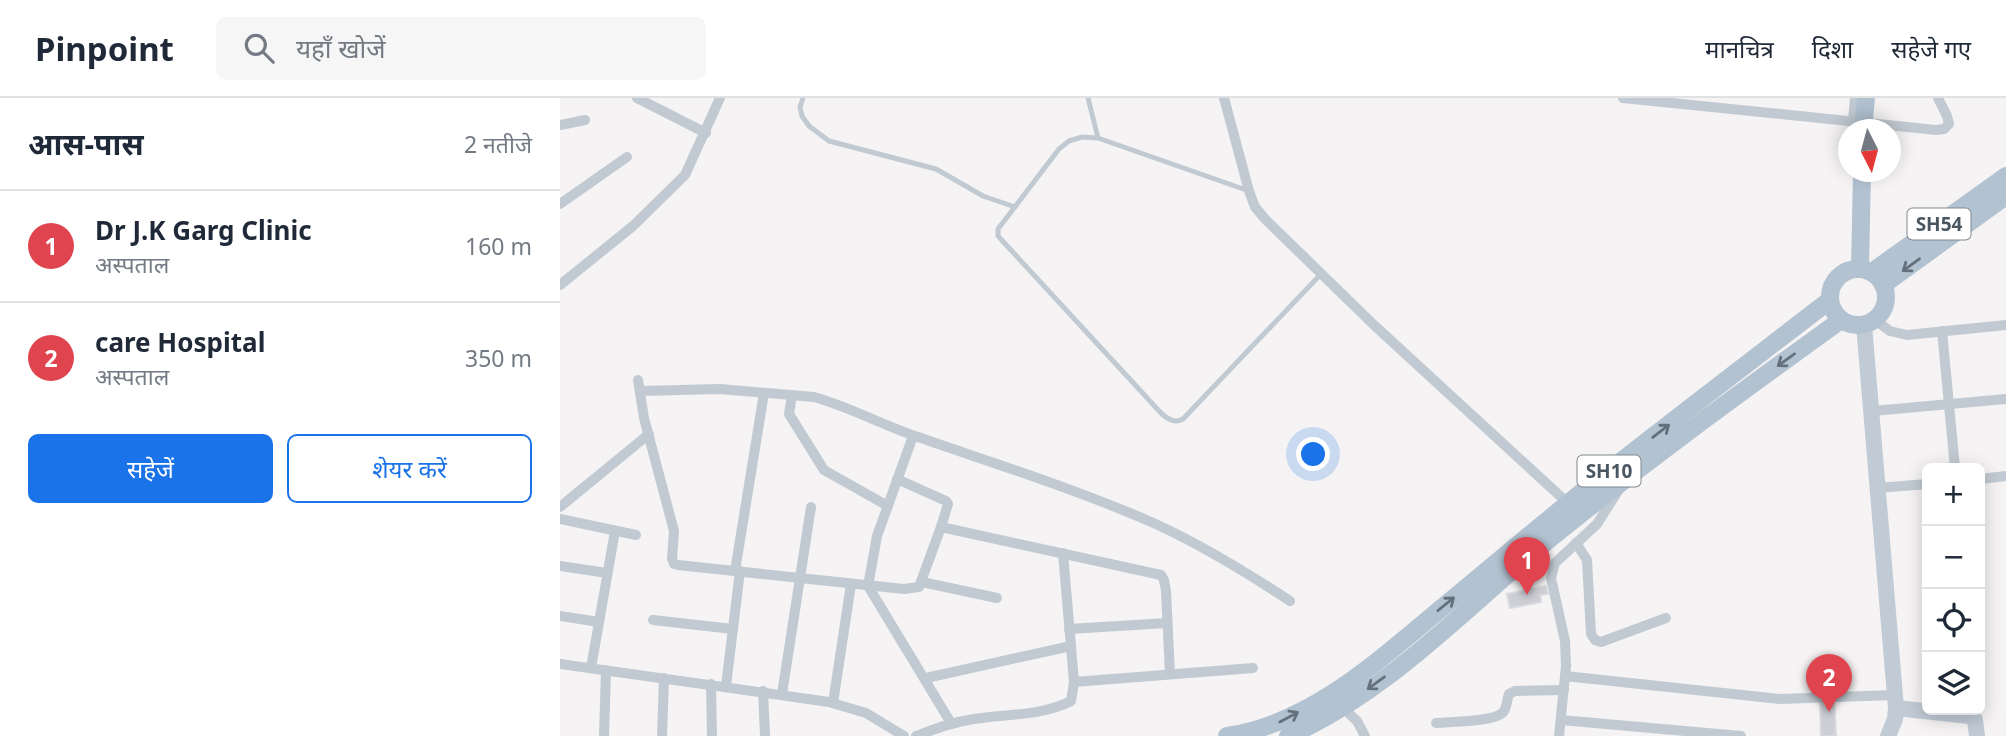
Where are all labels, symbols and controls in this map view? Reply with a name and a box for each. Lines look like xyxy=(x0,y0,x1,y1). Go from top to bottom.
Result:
search box xyxy=(216,17,706,80)
text: Pinpoint xyxy=(35,26,174,71)
icon: search xyxy=(240,29,278,67)
text: यहाँ खोजें xyxy=(296,30,386,66)
text: मानचित्र xyxy=(1705,32,1774,65)
text: दिशा xyxy=(1812,32,1853,65)
text: सहेजे गए xyxy=(1891,32,1971,65)
north arrow xyxy=(1838,119,1901,182)
text: आस-पास xyxy=(28,123,144,164)
text: 2 नतीजे xyxy=(464,128,532,160)
road number: SH54 xyxy=(1908,208,1970,240)
text: Dr J.K Garg Clinic xyxy=(95,212,312,248)
text: 1 xyxy=(44,230,58,262)
text: 160 m xyxy=(465,230,532,262)
text: अस्पताल xyxy=(95,248,169,280)
one-way arrow xyxy=(1902,258,1921,272)
text: care Hospital xyxy=(95,324,265,360)
text: 2 xyxy=(44,342,58,374)
text: 350 m xyxy=(465,342,532,374)
one-way arrow xyxy=(1777,353,1796,367)
text: अस्पताल xyxy=(95,360,169,392)
one-way arrow xyxy=(1651,423,1670,438)
button: सहेजें xyxy=(28,434,273,503)
button: शेयर करें xyxy=(287,434,532,503)
your location xyxy=(1296,437,1330,471)
road number: SH10 xyxy=(1578,456,1640,486)
map controls xyxy=(1922,463,1985,715)
button: + xyxy=(1922,463,1985,526)
button: − xyxy=(1922,526,1985,589)
pin: 1 xyxy=(1504,537,1550,595)
button: locate xyxy=(1922,589,1985,652)
one-way arrow xyxy=(1436,597,1454,612)
button: layers xyxy=(1922,652,1985,715)
pin: 2 xyxy=(1806,654,1852,712)
one-way arrow xyxy=(1367,676,1386,690)
one-way arrow xyxy=(1278,709,1299,723)

